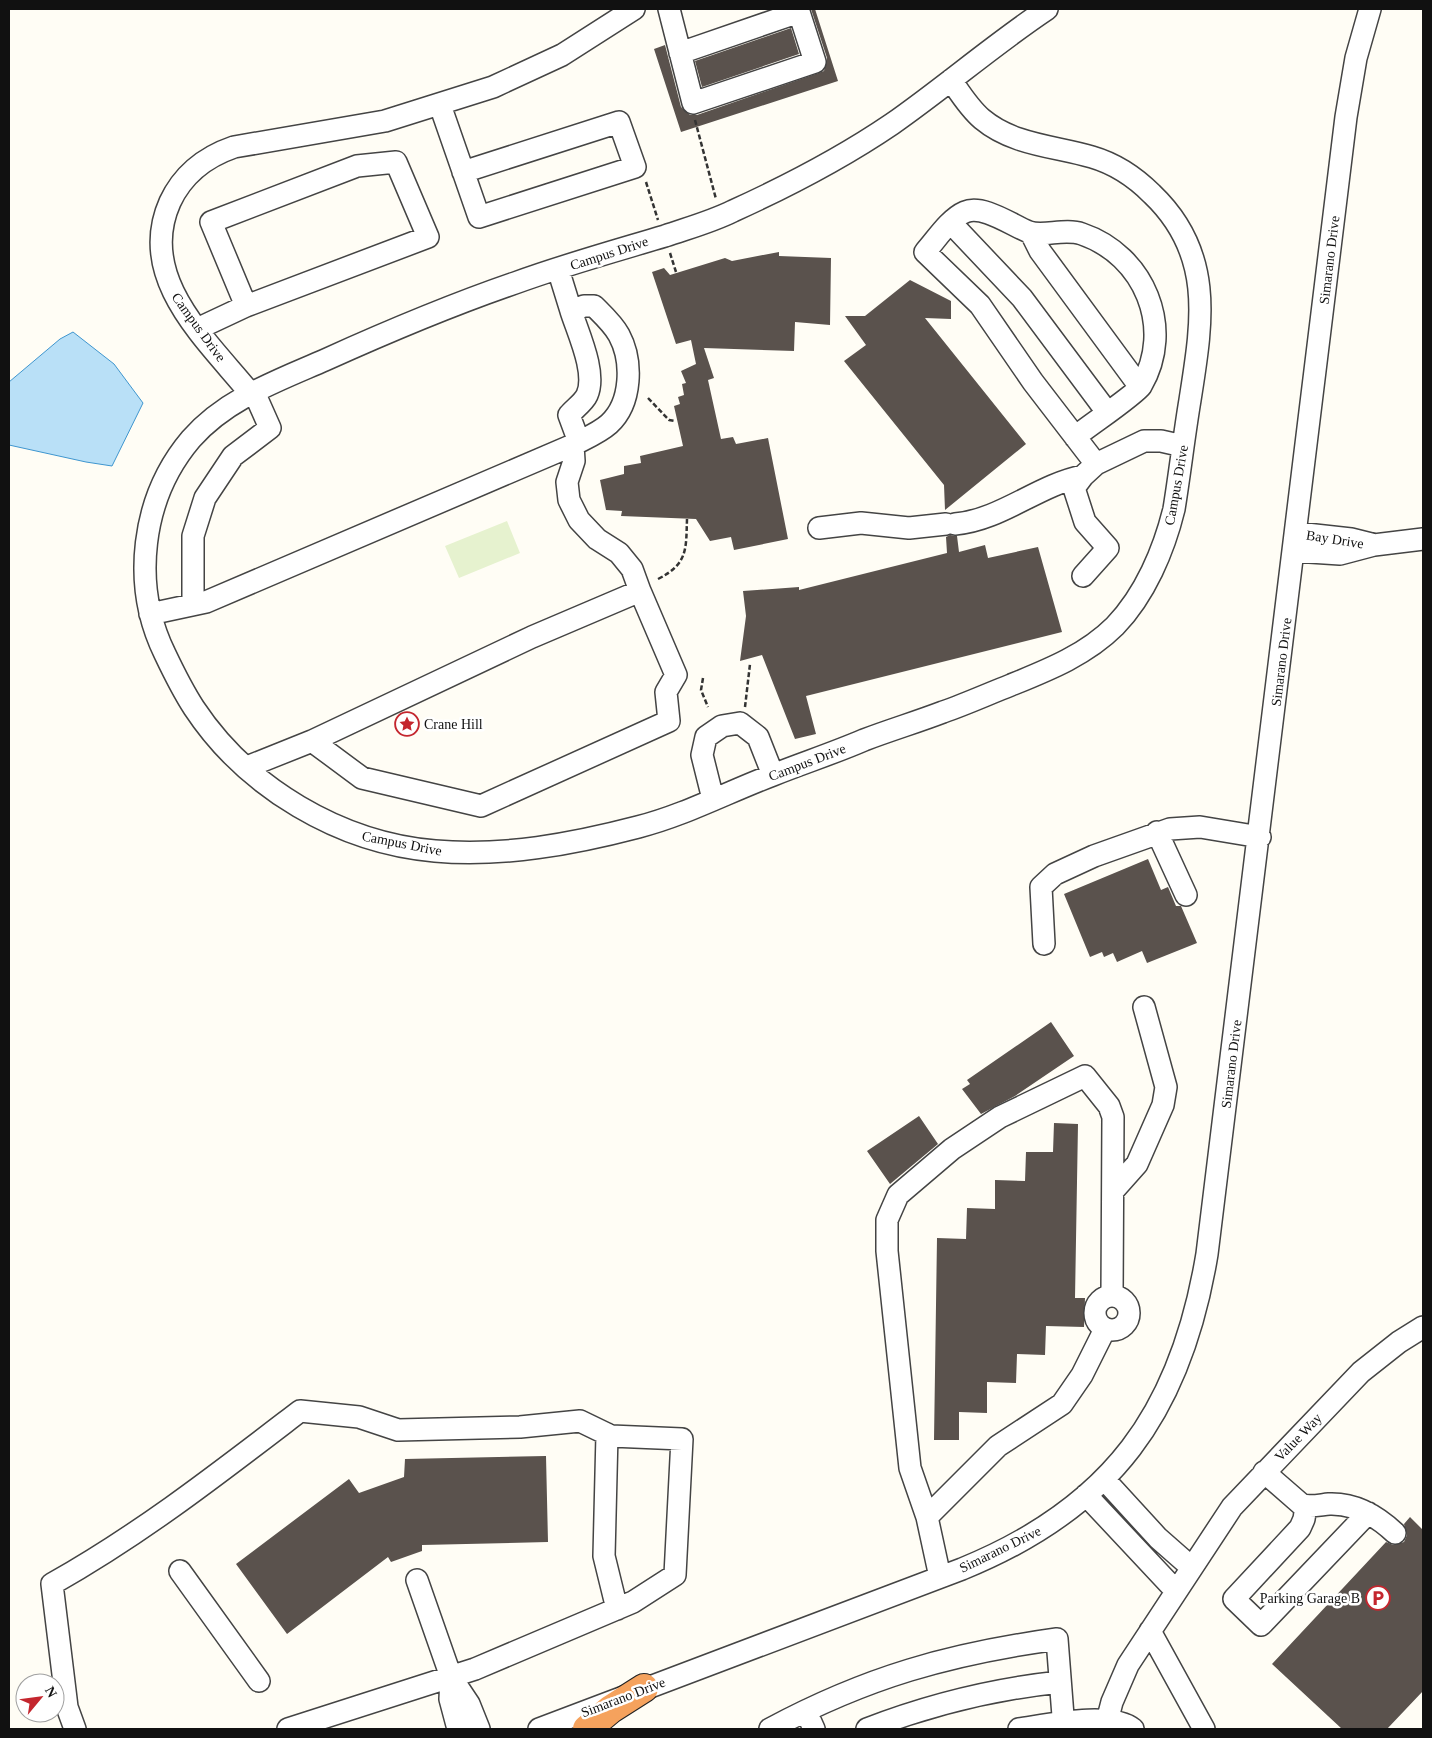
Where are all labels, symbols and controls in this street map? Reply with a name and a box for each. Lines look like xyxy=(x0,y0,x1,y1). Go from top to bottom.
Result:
street label: Simarano Drive xyxy=(1317,215,1342,305)
street label: Campus Drive xyxy=(568,234,650,273)
street label: Campus Drive xyxy=(169,290,229,365)
street label: Campus Drive xyxy=(1162,444,1191,526)
street label: Bay Drive xyxy=(1305,528,1365,551)
street label: Simarano Drive xyxy=(1269,617,1294,707)
place icon: Crane Hill xyxy=(394,711,420,737)
place label: Crane Hill xyxy=(424,717,483,732)
street label: Campus Drive xyxy=(767,741,848,784)
street label: Campus Drive xyxy=(361,828,443,859)
street label: Simarano Drive xyxy=(1219,1019,1244,1109)
street label: Value Way xyxy=(1272,1410,1325,1464)
street label: Simarano Drive xyxy=(957,1523,1044,1576)
parking icon: Parking Garage B xyxy=(1365,1585,1391,1611)
place label: Parking Garage B xyxy=(1260,1591,1360,1606)
north arrow xyxy=(15,1673,65,1723)
street label: Simarano Drive xyxy=(579,1675,667,1720)
text: N xyxy=(42,1684,60,1700)

